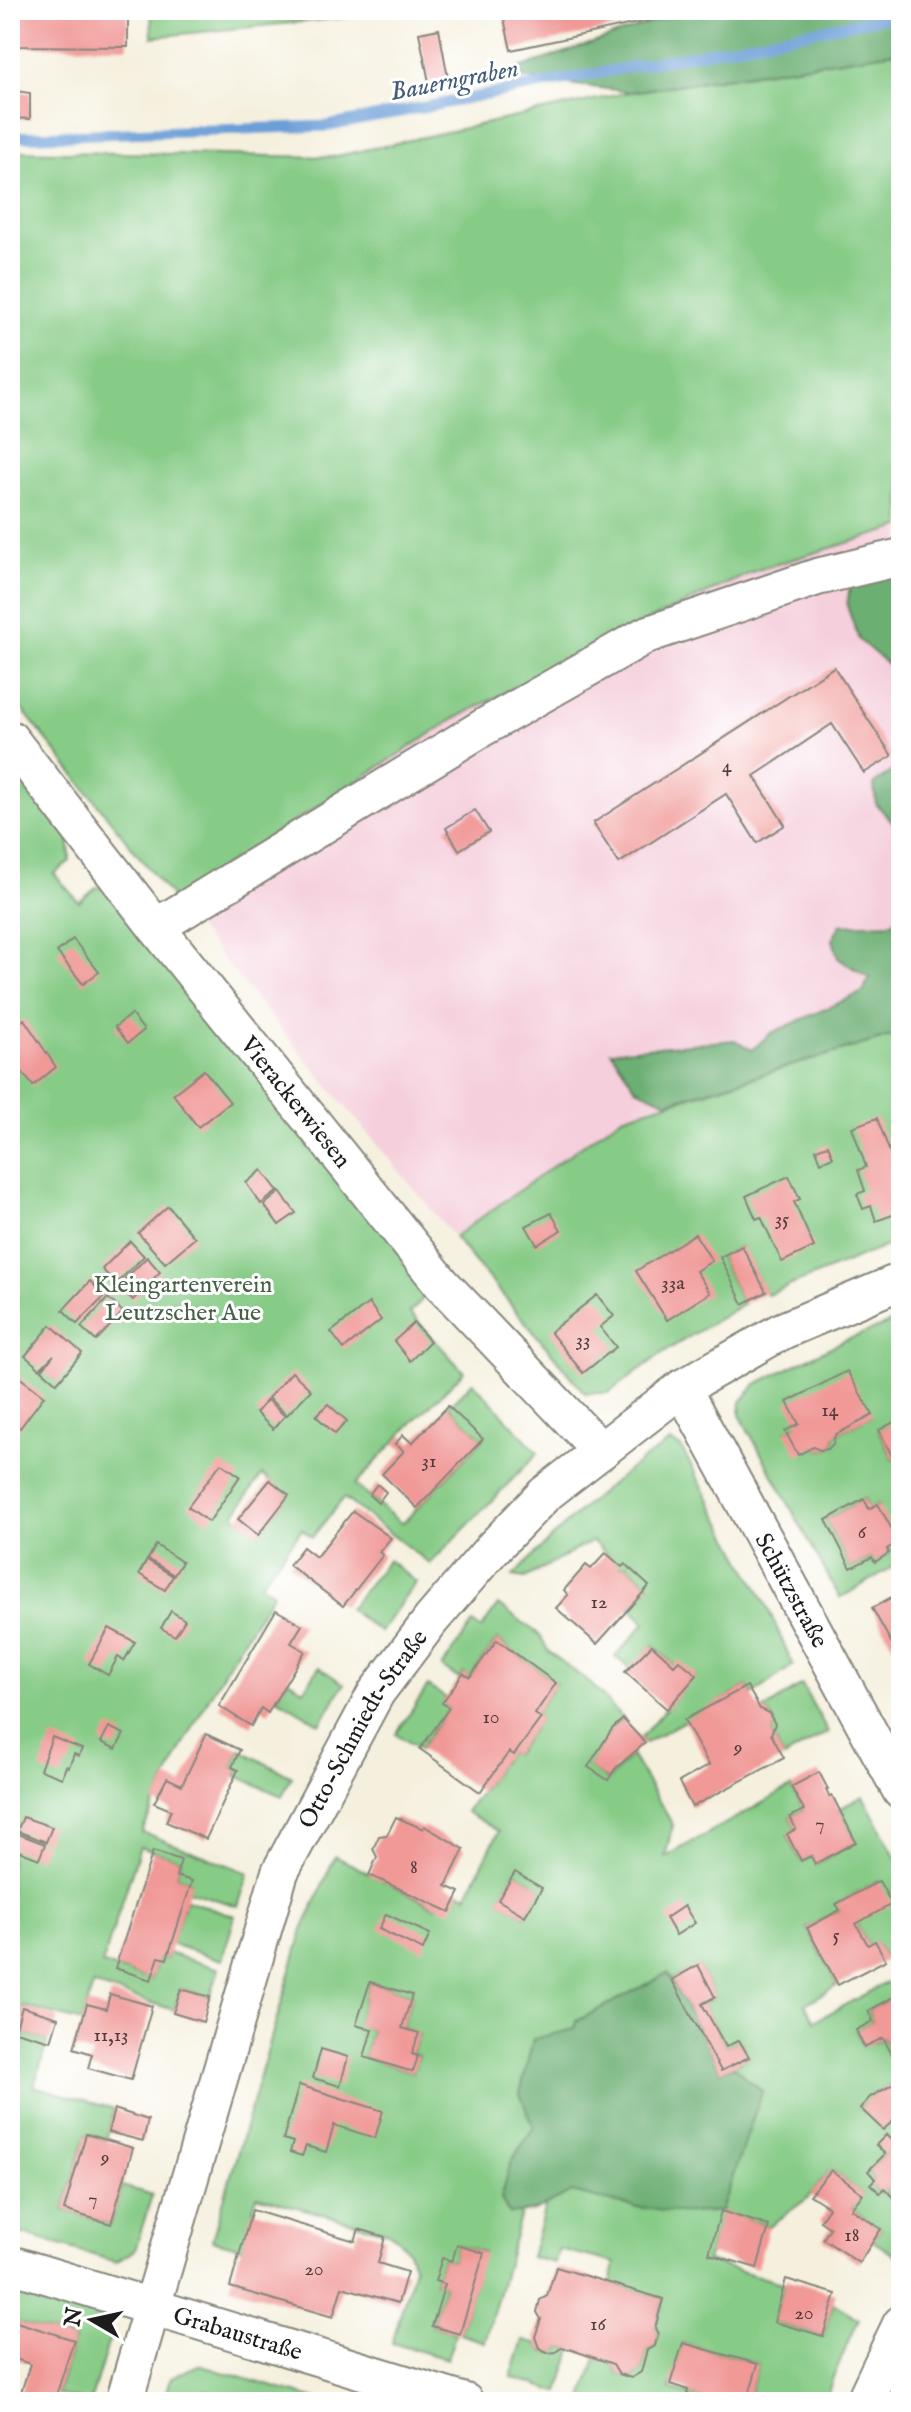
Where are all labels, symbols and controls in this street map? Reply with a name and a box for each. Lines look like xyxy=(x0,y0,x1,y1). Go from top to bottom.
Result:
water label: Bauerngraben xyxy=(387,52,522,110)
house number: 4 xyxy=(722,754,732,779)
street label: Vierackerwiesen xyxy=(232,1030,357,1175)
house number: 35 xyxy=(775,1207,789,1232)
park label: Kleingartenverein Leutzscher Aue xyxy=(94,1270,273,1329)
house number: 33a xyxy=(661,1271,685,1296)
house number: 33 xyxy=(576,1328,590,1353)
house number: 14 xyxy=(821,1398,839,1423)
house number: 31 xyxy=(422,1449,436,1474)
house number: 6 xyxy=(858,1520,867,1545)
street label: Schützstraße xyxy=(747,1528,834,1654)
house number: 12 xyxy=(591,1590,607,1615)
street label: Otto-Schmiedt-Straße xyxy=(292,1624,435,1834)
house number: 10 xyxy=(482,1705,500,1730)
house number: 9 xyxy=(733,1735,742,1760)
house number: 7 xyxy=(815,1812,825,1837)
house number: 8 xyxy=(410,1855,418,1880)
house number: 5 xyxy=(832,1923,840,1948)
house number: 11,13 xyxy=(93,2023,129,2048)
house number: 9 xyxy=(100,2145,109,2170)
house number: 7 xyxy=(88,2187,98,2212)
house number: 18 xyxy=(844,2223,860,2248)
house number: 20 xyxy=(304,2257,324,2282)
north arrow xyxy=(52,2280,132,2360)
street label: Grabaustraße xyxy=(169,2300,306,2369)
house number: 20 xyxy=(794,2301,814,2326)
text: N xyxy=(59,2306,90,2330)
house number: 16 xyxy=(590,2312,607,2337)

